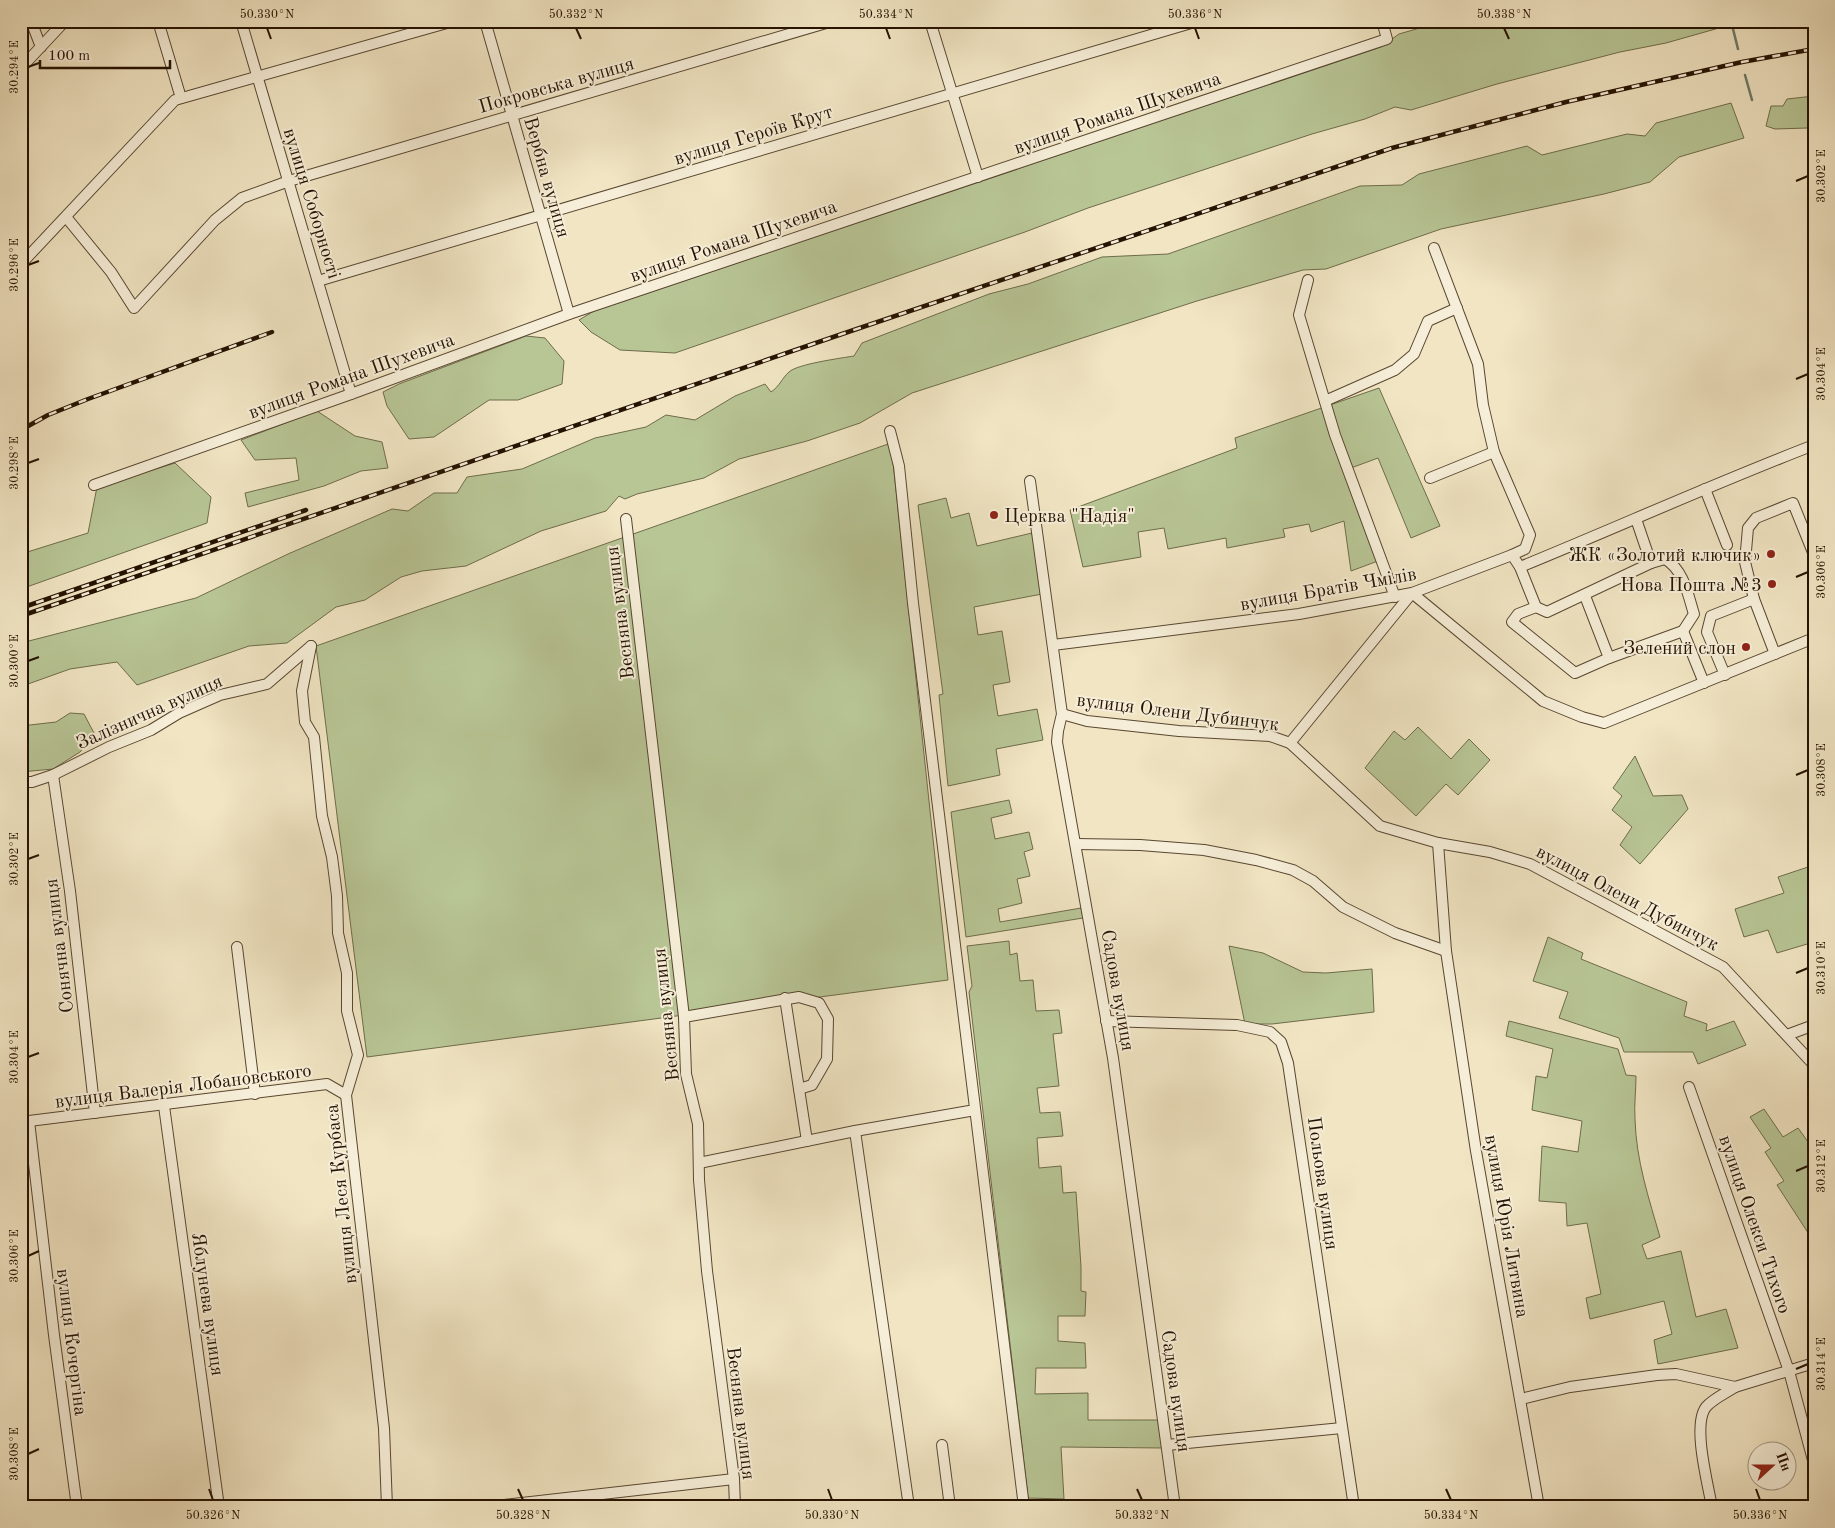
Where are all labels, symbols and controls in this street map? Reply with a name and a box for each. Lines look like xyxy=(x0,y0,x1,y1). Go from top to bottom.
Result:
text: 50.330°N xyxy=(240,8,294,21)
text: 50.332°N xyxy=(549,8,603,21)
text: 50.334°N xyxy=(859,8,913,21)
text: 50.336°N xyxy=(1168,8,1222,21)
text: 50.338°N xyxy=(1477,8,1531,21)
scale bar xyxy=(40,38,170,70)
text: 30.294°E xyxy=(9,40,21,94)
text: 100 m xyxy=(48,49,90,64)
street label: Покровська вулиця xyxy=(477,55,637,118)
street label: вулиця Романа Шухевича xyxy=(1012,70,1224,159)
street label: вулиця Героїв Крут xyxy=(672,103,835,170)
street label: Вербна вулиця xyxy=(519,115,572,240)
street label: вулиця Соборності xyxy=(279,126,343,281)
text: 30.302°E xyxy=(1816,149,1828,203)
street label: вулиця Романа Шухевича xyxy=(628,198,840,287)
text: 30.296°E xyxy=(9,238,21,292)
street label: вулиця Романа Шухевича xyxy=(246,331,458,424)
text: 30.304°E xyxy=(1816,347,1828,401)
text: 30.298°E xyxy=(9,436,21,490)
place label: Церква "Надія" xyxy=(1004,508,1135,527)
marker: Церква "Надія" xyxy=(988,509,1000,521)
street label: Весняна вулиця xyxy=(604,545,639,680)
text: 30.306°E xyxy=(1816,545,1828,599)
place label: ЖК «Золотий ключик» xyxy=(1568,547,1761,566)
marker: ЖК «Золотий ключик» xyxy=(1765,548,1777,560)
street label: вулиця Братів Чмілів xyxy=(1239,566,1418,615)
place label: Нова Пошта №3 xyxy=(1620,577,1762,596)
marker: Нова Пошта №3 xyxy=(1766,578,1778,590)
text: 30.300°E xyxy=(9,634,21,688)
place label: Зелений слон xyxy=(1623,640,1736,659)
marker: Зелений слон xyxy=(1740,641,1752,653)
street label: Залізнична вулиця xyxy=(74,672,226,754)
street label: вулиця Олени Дубинчук xyxy=(1075,692,1280,735)
text: 30.308°E xyxy=(1816,743,1828,797)
text: 30.302°E xyxy=(9,832,21,886)
street label: вулиця Олени Дубинчук xyxy=(1532,843,1722,956)
street label: Сонячна вулиця xyxy=(43,877,78,1014)
street label: Садова вулиця xyxy=(1097,928,1137,1053)
text: 30.310°E xyxy=(1816,941,1828,995)
street label: Весняна вулиця xyxy=(651,947,684,1082)
text: 30.304°E xyxy=(9,1030,21,1084)
street label: вулиця Валерія Лобановського xyxy=(54,1062,313,1113)
street label: вулиця Леся Курбаса xyxy=(324,1102,361,1285)
street label: Польова вулиця xyxy=(1303,1116,1340,1251)
street label: вулиця Юрія Литвина xyxy=(1480,1133,1531,1320)
street label: вулиця Олекси Тихого xyxy=(1714,1133,1793,1316)
text: 30.312°E xyxy=(1816,1139,1828,1193)
text: 30.306°E xyxy=(9,1229,21,1283)
street label: Яблунева вулиця xyxy=(187,1231,226,1377)
street label: вулиця Кочергіна xyxy=(52,1268,89,1418)
street label: Садова вулиця xyxy=(1157,1329,1192,1454)
text: 30.314°E xyxy=(1816,1337,1828,1391)
street label: Весняна вулиця xyxy=(722,1346,757,1481)
text: 30.308°E xyxy=(9,1427,21,1481)
north arrow xyxy=(1748,1440,1798,1490)
text: Пн xyxy=(1773,1450,1793,1473)
text: 50.326°N xyxy=(186,1509,240,1522)
text: 50.328°N xyxy=(496,1509,550,1522)
text: 50.330°N xyxy=(805,1509,859,1522)
text: 50.332°N xyxy=(1115,1509,1169,1522)
text: 50.334°N xyxy=(1424,1509,1478,1522)
text: 50.336°N xyxy=(1733,1509,1787,1522)

